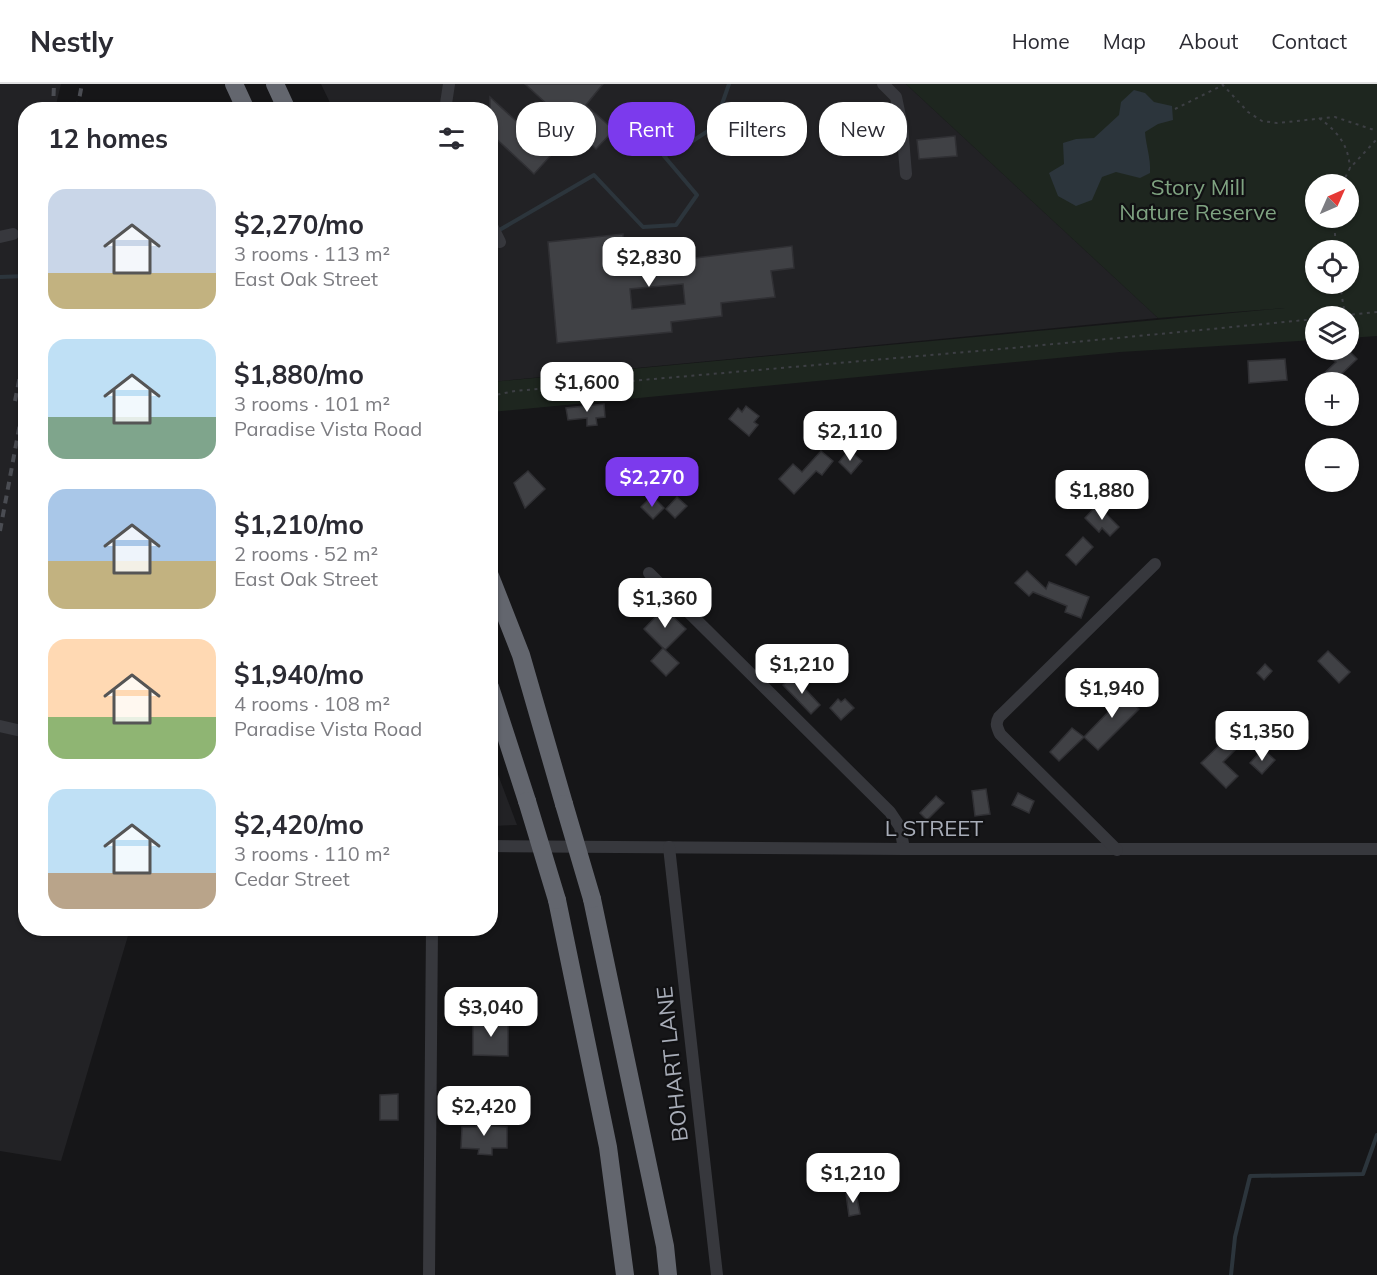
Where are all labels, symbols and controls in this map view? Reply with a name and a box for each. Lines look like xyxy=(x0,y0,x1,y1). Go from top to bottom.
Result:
text: Nestly xyxy=(30,24,114,59)
text: Home xyxy=(1012,28,1070,54)
text: Map xyxy=(1103,28,1146,54)
text: About xyxy=(1179,28,1238,54)
text: Contact xyxy=(1271,28,1347,54)
chip: Buy xyxy=(516,102,596,156)
chip: Rent xyxy=(608,102,695,156)
chip: Filters xyxy=(707,102,807,156)
chip: New xyxy=(819,102,907,156)
text: 12 homes xyxy=(48,122,168,155)
icon: filters xyxy=(435,122,468,155)
park label: Story Mill Nature Reserve xyxy=(1119,173,1277,226)
north arrow xyxy=(1305,174,1359,228)
map controls xyxy=(1305,174,1359,492)
text: $2,270/mo xyxy=(234,208,364,241)
icon: home xyxy=(96,213,168,285)
pin: $2,830 xyxy=(600,237,698,288)
button: locate xyxy=(1305,240,1359,294)
text: 3 rooms · 113 m² xyxy=(234,241,390,266)
text: $2,830 xyxy=(617,244,681,269)
text: East Oak Street xyxy=(234,266,378,291)
button: layers xyxy=(1305,306,1359,360)
text: $1,880/mo xyxy=(234,358,364,391)
pin: $1,600 xyxy=(538,362,636,413)
icon: home xyxy=(96,363,168,435)
text: $1,600 xyxy=(555,369,619,394)
button: + xyxy=(1305,372,1359,426)
text: 3 rooms · 101 m² xyxy=(234,391,390,416)
pin: $2,110 xyxy=(801,411,899,462)
text: Paradise Vista Road xyxy=(234,416,422,441)
text: $2,110 xyxy=(818,418,882,443)
button: − xyxy=(1305,438,1359,492)
pin: $2,270 xyxy=(603,457,701,508)
text: $2,270 xyxy=(620,464,684,489)
pin: $1,880 xyxy=(1053,470,1151,521)
text: $1,880 xyxy=(1070,477,1134,502)
text: $1,210/mo xyxy=(234,508,364,541)
icon: home xyxy=(96,513,168,585)
text: 2 rooms · 52 m² xyxy=(234,541,378,566)
text: East Oak Street xyxy=(234,566,378,591)
pin: $1,360 xyxy=(616,578,714,629)
text: $1,360 xyxy=(633,585,697,610)
pin: $1,210 xyxy=(753,644,851,695)
text: $1,210 xyxy=(770,651,834,676)
text: $1,940/mo xyxy=(234,658,364,691)
icon: home xyxy=(96,663,168,735)
pin: $1,940 xyxy=(1063,668,1161,719)
text: $1,940 xyxy=(1080,675,1144,700)
text: 4 rooms · 108 m² xyxy=(234,691,390,716)
pin: $1,350 xyxy=(1213,711,1311,762)
text: Paradise Vista Road xyxy=(234,716,422,741)
text: $1,350 xyxy=(1230,718,1294,743)
text: $2,420/mo xyxy=(234,808,364,841)
icon: home xyxy=(96,813,168,885)
street label: L STREET xyxy=(885,814,983,842)
text: 3 rooms · 110 m² xyxy=(234,841,390,866)
text: Cedar Street xyxy=(234,866,350,891)
street label: BOHART LANE xyxy=(650,985,694,1143)
pin: $3,040 xyxy=(442,987,540,1038)
text: $3,040 xyxy=(459,994,523,1019)
pin: $2,420 xyxy=(435,1086,533,1137)
text: $2,420 xyxy=(452,1093,516,1118)
pin: $1,210 xyxy=(804,1153,902,1204)
text: $1,210 xyxy=(821,1160,885,1185)

